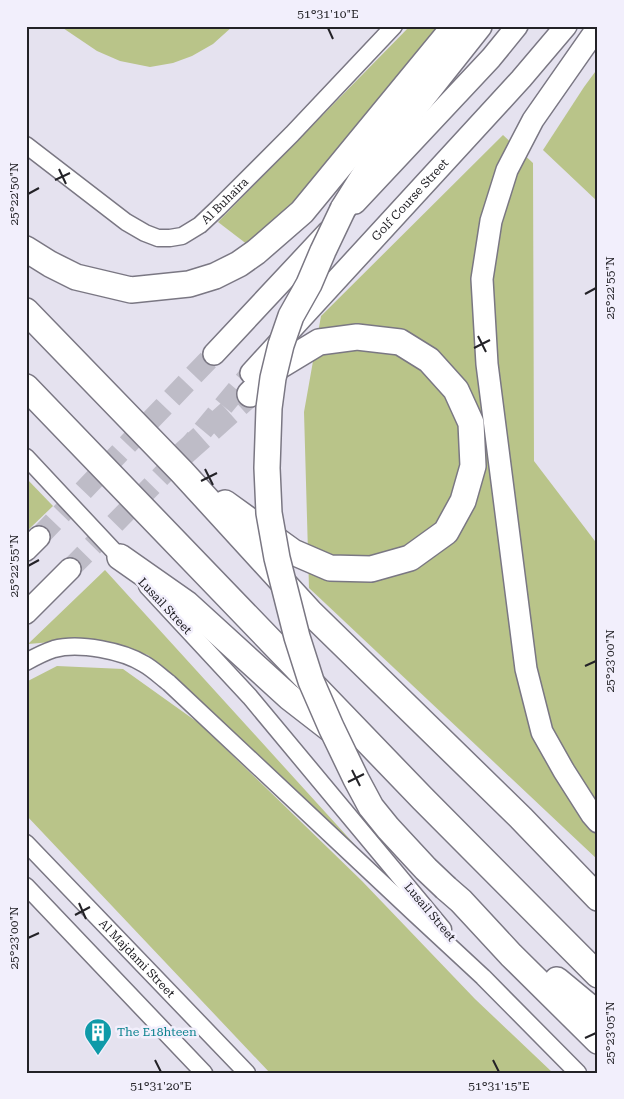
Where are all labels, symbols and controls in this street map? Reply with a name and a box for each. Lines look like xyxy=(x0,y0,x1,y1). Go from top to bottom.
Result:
text: 51°31'10"E xyxy=(297,7,359,21)
street label: Golf Course Street xyxy=(369,156,452,244)
text: 25°22'50"N xyxy=(7,162,21,226)
street label: Al Buhaira xyxy=(198,174,252,227)
text: 25°22'55"N xyxy=(603,256,617,320)
text: 25°22'55"N xyxy=(7,534,21,598)
street label: Lusail Street xyxy=(135,575,195,637)
text: 25°23'00"N xyxy=(603,629,617,693)
street label: Lusail Street xyxy=(401,880,459,944)
text: 25°23'00"N xyxy=(7,906,21,970)
street label: Al Majdami Street xyxy=(96,916,178,1001)
text: 25°23'05"N xyxy=(603,1001,617,1065)
building icon: The E18hteen xyxy=(83,1017,113,1056)
place label: The E18hteen xyxy=(117,1025,197,1039)
text: 51°31'20"E xyxy=(130,1079,192,1093)
text: 51°31'15"E xyxy=(468,1079,530,1093)

